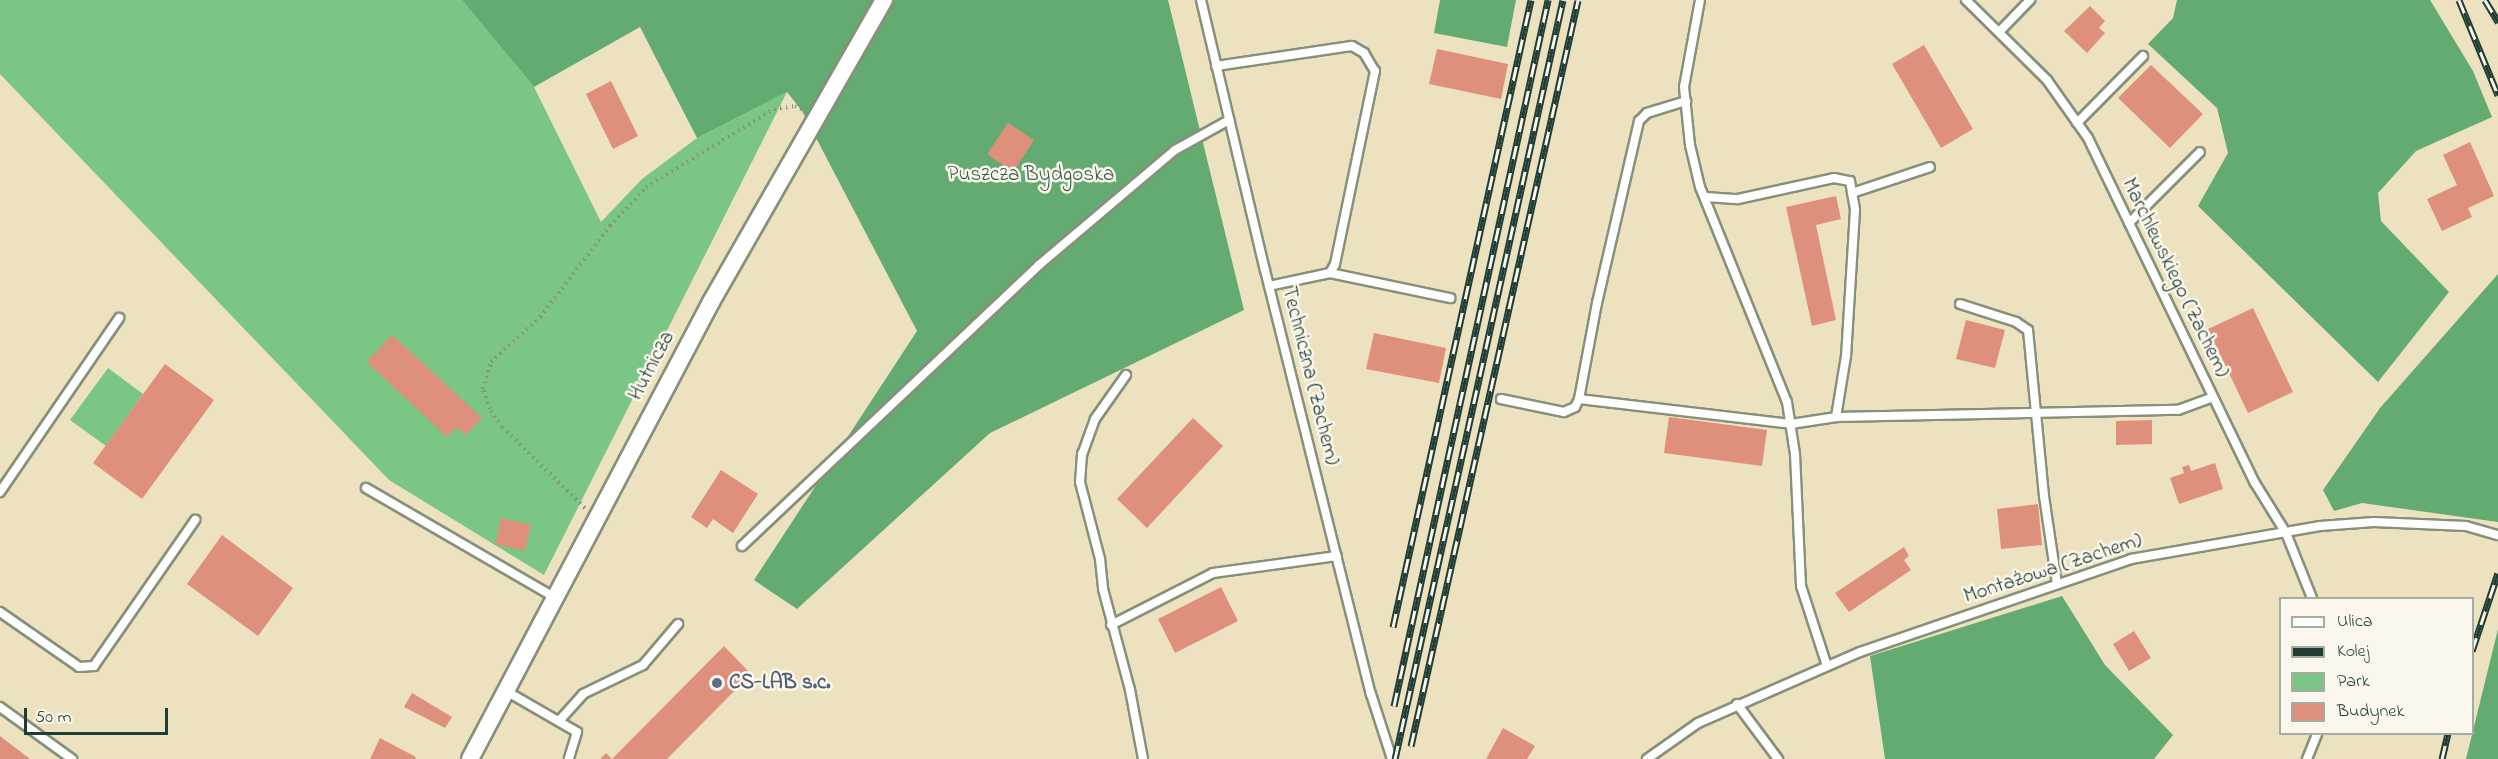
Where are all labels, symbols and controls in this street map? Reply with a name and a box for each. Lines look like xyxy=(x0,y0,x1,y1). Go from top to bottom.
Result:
park label: Puszcza Bydgoska xyxy=(948,162,1114,188)
street label: Marchlewskiego (Zachem) xyxy=(2116,174,2234,382)
street label: Techniczna (Zachem) xyxy=(1276,284,1344,468)
street label: Hutnicza xyxy=(623,327,681,405)
street label: Montażowa (Zachem) xyxy=(1961,528,2145,610)
legend xyxy=(2279,597,2474,735)
text: Ulica xyxy=(2337,609,2372,635)
text: Kolej xyxy=(2337,639,2369,665)
text: Park xyxy=(2337,669,2370,695)
place label: CS-LAB s.c. xyxy=(729,670,831,696)
marker: CS-LAB s.c. xyxy=(710,676,724,690)
scale bar xyxy=(27,696,171,734)
text: Budynek xyxy=(2337,699,2404,725)
text: 50 m xyxy=(35,705,72,731)

